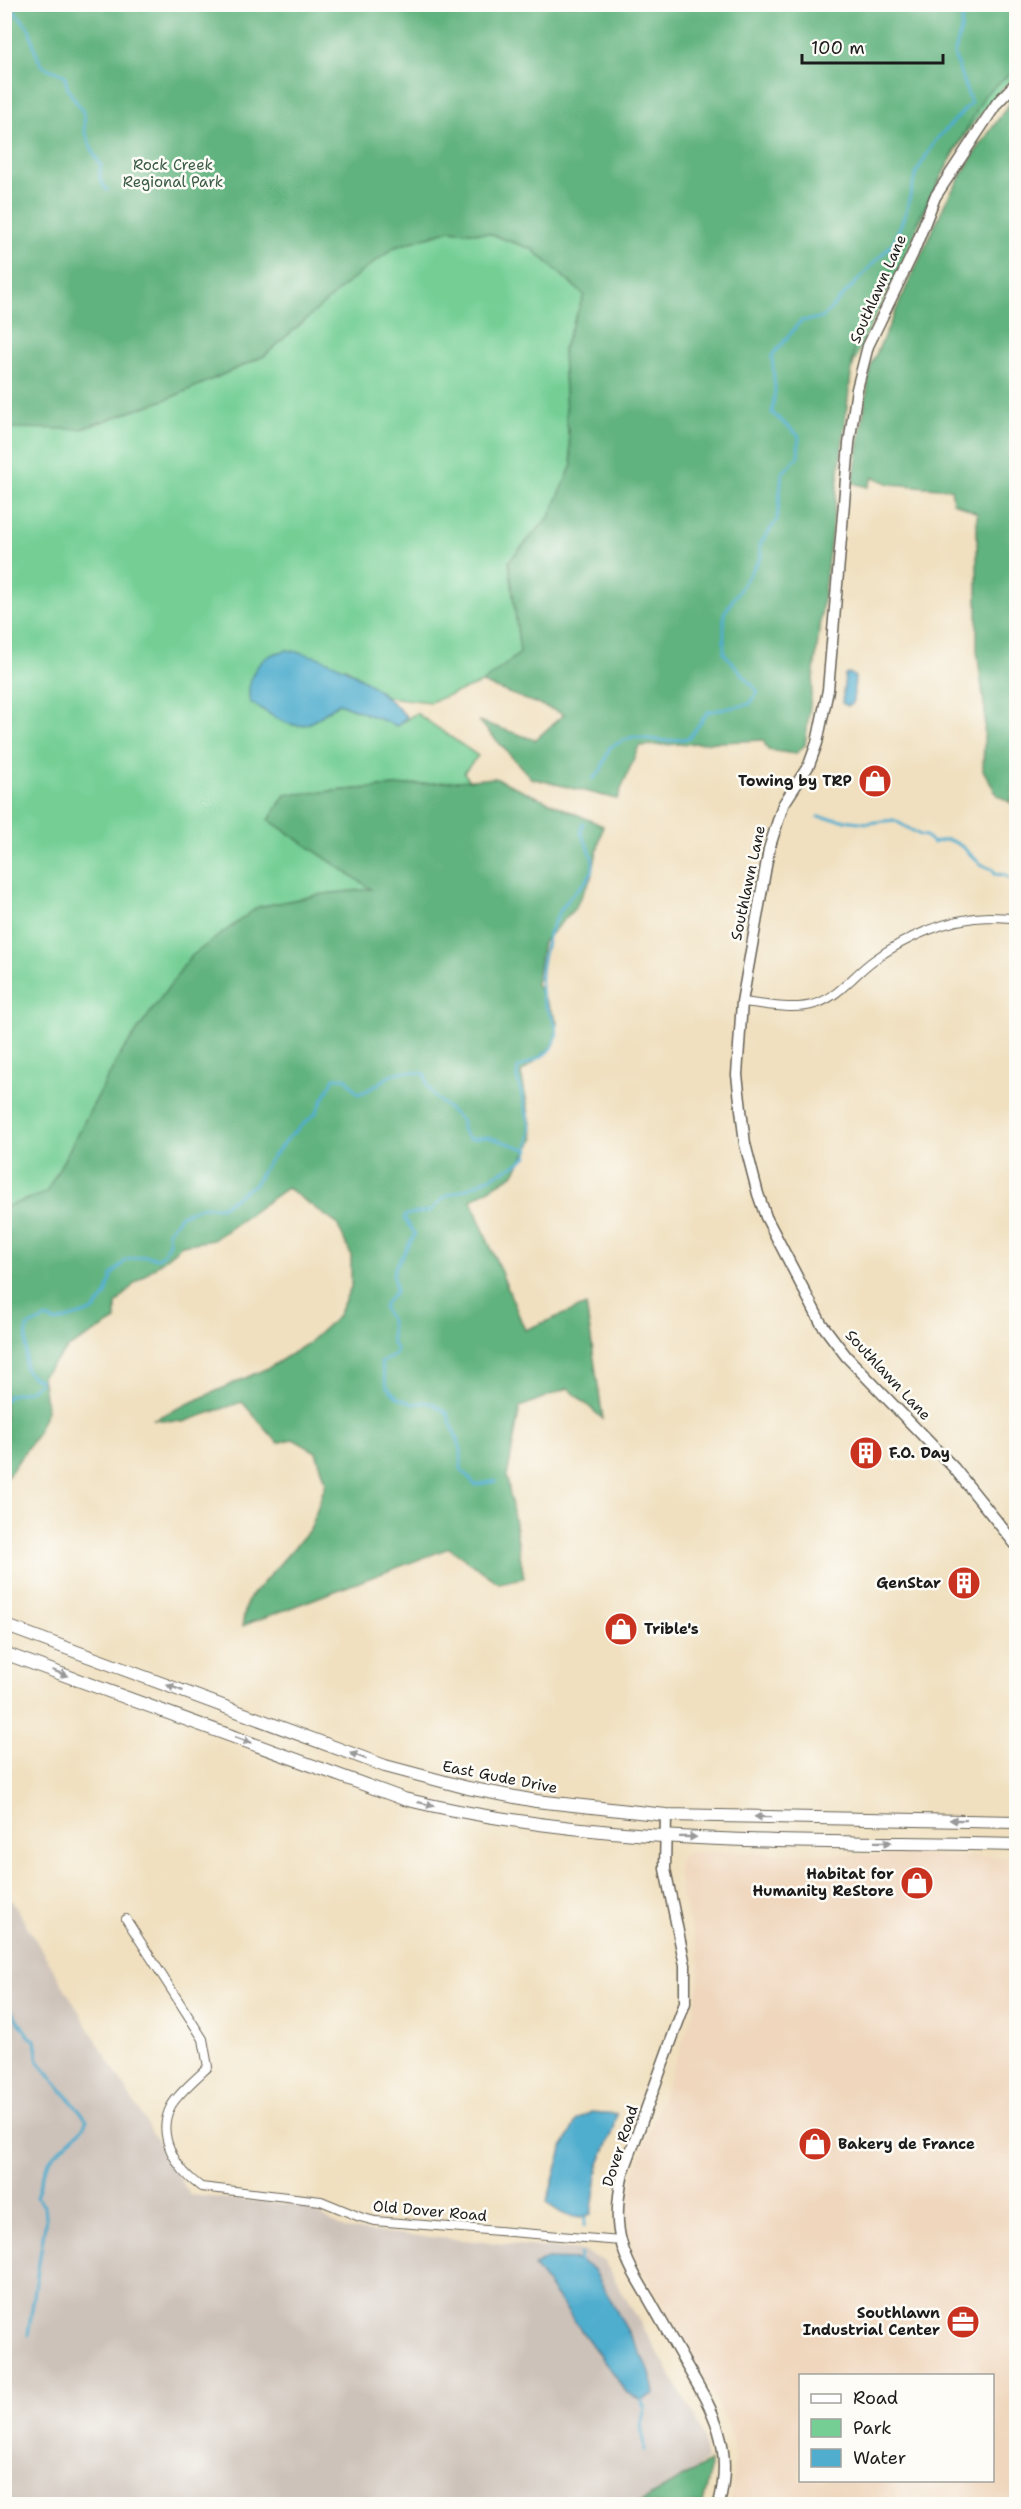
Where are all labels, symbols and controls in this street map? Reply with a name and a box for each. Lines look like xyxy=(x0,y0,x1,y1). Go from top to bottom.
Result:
scale bar xyxy=(802,27,943,65)
text: 100 m xyxy=(811,36,865,60)
park label: Rock Creek Regional Park xyxy=(123,155,223,192)
street label: Southlawn Lane xyxy=(845,231,911,347)
shop icon: Towing by TRP xyxy=(857,763,893,799)
place label: Towing by TRP xyxy=(738,771,852,791)
street label: Southlawn Lane xyxy=(726,824,770,942)
street label: Southlawn Lane xyxy=(841,1325,935,1425)
building icon: F.O. Day xyxy=(848,1435,884,1471)
place label: F.O. Day xyxy=(889,1443,950,1463)
building icon: GenStar xyxy=(946,1565,982,1601)
place label: GenStar xyxy=(876,1573,941,1593)
shop icon: Trible's xyxy=(603,1611,639,1647)
place label: Trible's xyxy=(644,1619,699,1639)
one-way arrow xyxy=(51,1668,69,1678)
one-way arrow xyxy=(166,1683,184,1692)
one-way arrow xyxy=(234,1735,252,1745)
one-way arrow xyxy=(349,1751,367,1760)
street label: East Gude Drive xyxy=(441,1756,559,1798)
one-way arrow xyxy=(417,1800,436,1810)
one-way arrow xyxy=(754,1812,773,1821)
one-way arrow xyxy=(949,1816,968,1825)
one-way arrow xyxy=(678,1833,697,1842)
one-way arrow xyxy=(873,1837,892,1846)
place label: Habitat for Humanity ReStore xyxy=(752,1864,894,1901)
shop icon: Habitat for Humanity ReStore xyxy=(899,1865,935,1901)
street label: Dover Road xyxy=(597,2102,643,2189)
shop icon: Bakery de France xyxy=(797,2126,833,2162)
place label: Bakery de France xyxy=(838,2134,975,2154)
street label: Old Dover Road xyxy=(372,2196,488,2226)
place label: Southlawn Industrial Center xyxy=(803,2303,940,2340)
office icon: Southlawn Industrial Center xyxy=(945,2304,981,2340)
legend xyxy=(799,2374,994,2482)
text: Road xyxy=(853,2386,898,2410)
text: Park xyxy=(853,2416,892,2440)
text: Water xyxy=(853,2446,906,2470)

